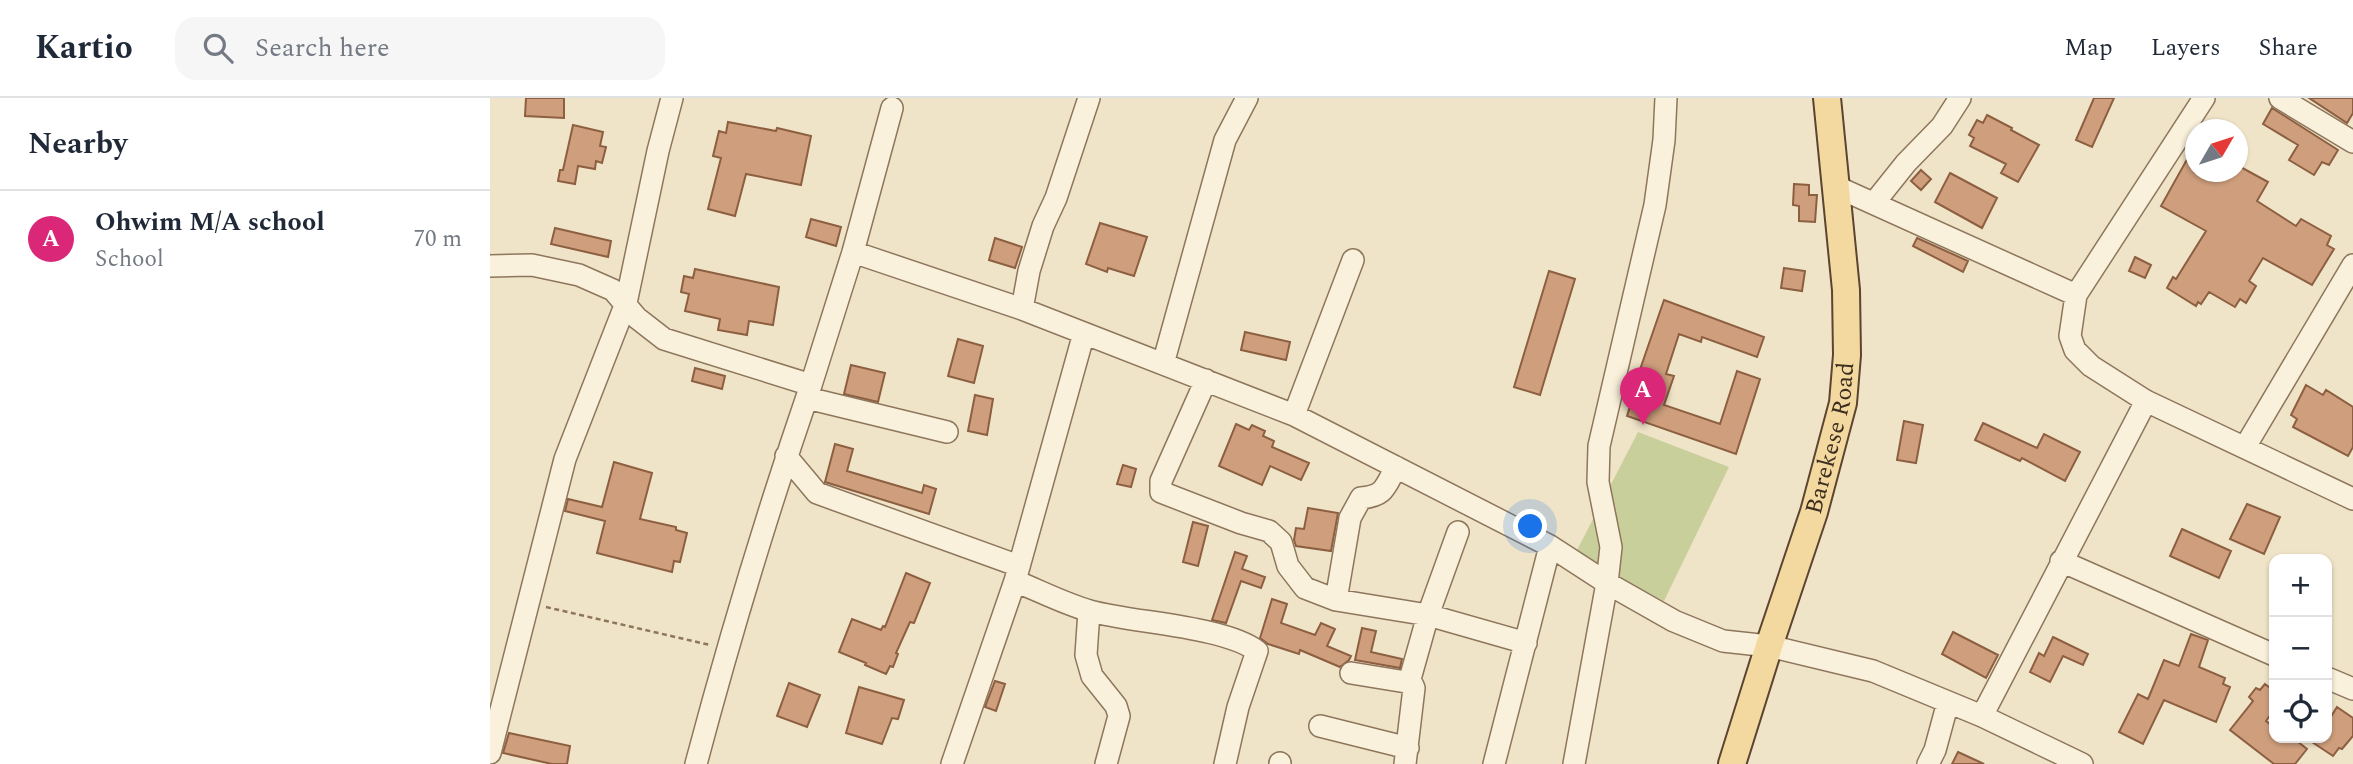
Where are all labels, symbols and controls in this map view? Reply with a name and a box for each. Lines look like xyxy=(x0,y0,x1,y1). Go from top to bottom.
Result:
search box xyxy=(175,17,665,80)
text: Kartio xyxy=(35,23,133,73)
text: Search here xyxy=(255,28,390,68)
icon: search xyxy=(199,29,237,67)
text: Map xyxy=(2064,30,2113,66)
text: Layers xyxy=(2151,30,2221,66)
text: Share xyxy=(2259,30,2318,66)
north arrow xyxy=(2185,119,2248,182)
text: Nearby xyxy=(28,121,127,167)
text: Ohwim M/A school xyxy=(95,202,325,242)
text: A xyxy=(42,222,60,257)
text: 70 m xyxy=(413,222,462,257)
text: School xyxy=(95,242,164,277)
street label: Barekese Road xyxy=(1796,361,1864,518)
pin: A xyxy=(1620,367,1666,425)
your location xyxy=(1513,509,1547,543)
map controls xyxy=(2269,554,2332,743)
button: + xyxy=(2269,554,2332,617)
button: − xyxy=(2269,617,2332,680)
button: locate xyxy=(2269,680,2332,743)

